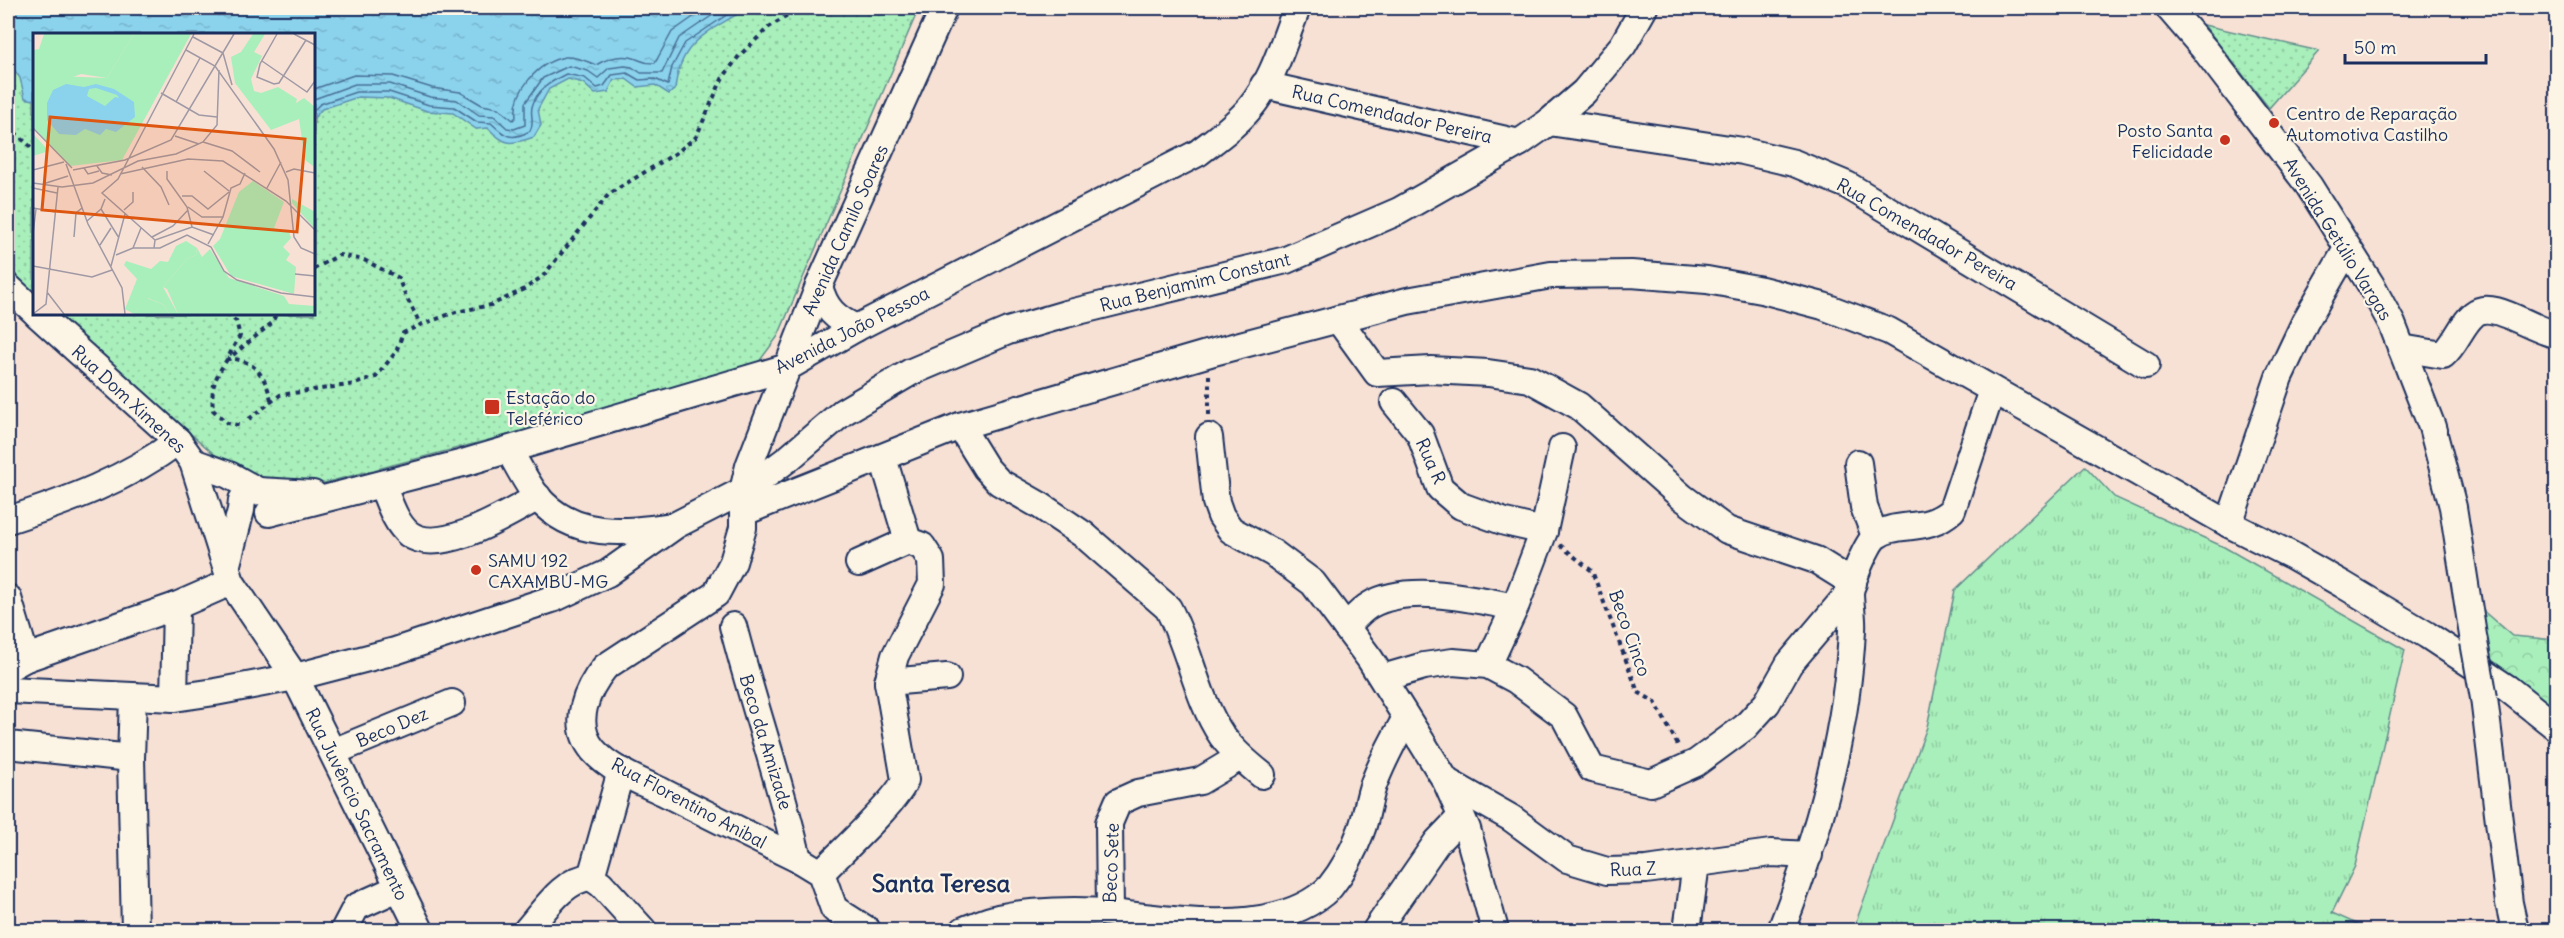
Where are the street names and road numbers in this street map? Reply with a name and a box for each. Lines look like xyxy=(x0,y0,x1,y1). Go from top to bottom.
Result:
street label: Rua Comendador Pereira xyxy=(1290,80,1494,148)
street label: Avenida Camilo Soares xyxy=(797,141,893,319)
street label: Avenida Getúlio Vargas xyxy=(2279,153,2397,325)
street label: Rua Comendador Pereira xyxy=(1833,173,2021,295)
street label: Rua Benjamim Constant xyxy=(1097,247,1293,317)
street label: Avenida João Pessoa xyxy=(771,281,933,379)
street label: Rua Dom Ximenes xyxy=(67,340,191,458)
street label: Rua R xyxy=(1411,434,1451,488)
street label: Beco Cinco xyxy=(1604,587,1656,679)
street label: Beco da Amizade xyxy=(734,672,798,812)
street label: Beco Dez xyxy=(353,701,432,752)
street label: Rua Juvêncio Sacramento xyxy=(300,704,414,904)
street label: Rua Florentino Anibal xyxy=(607,752,771,854)
street label: Beco Sete xyxy=(1098,823,1124,903)
street label: Rua Z xyxy=(1609,857,1657,881)

